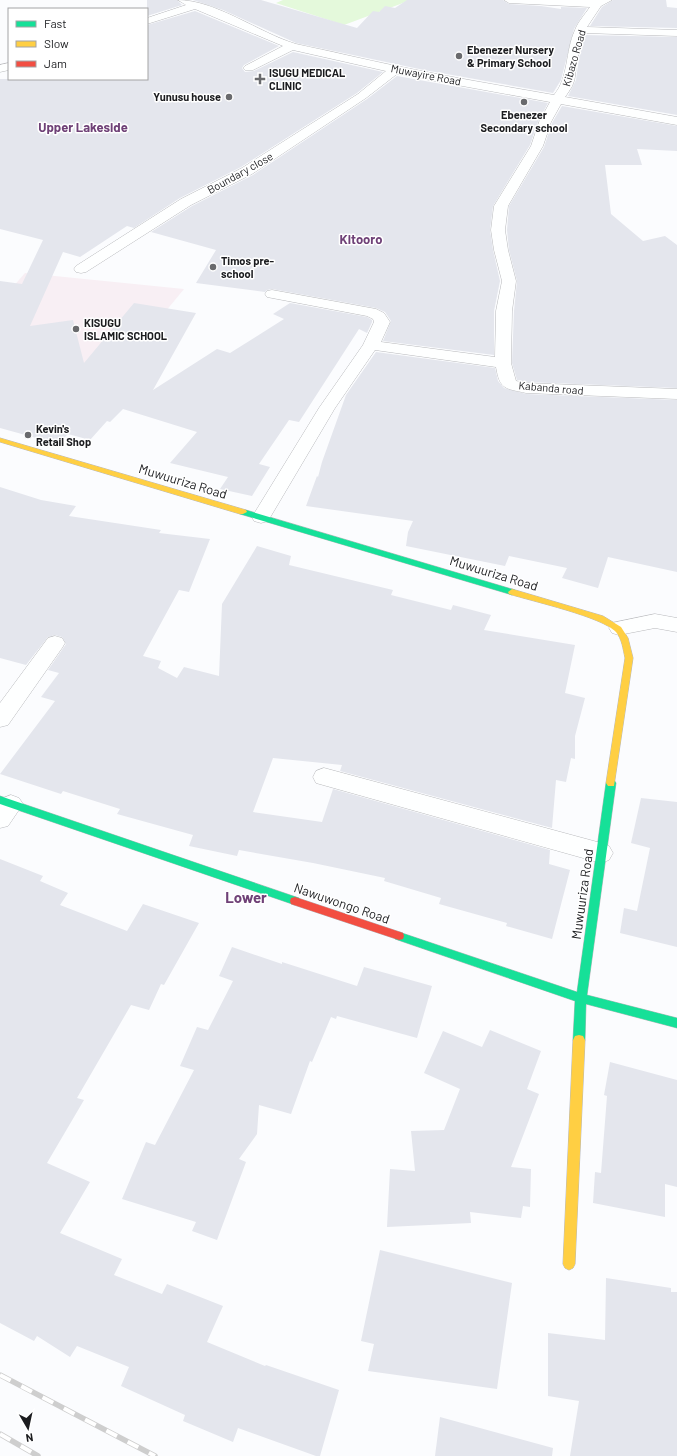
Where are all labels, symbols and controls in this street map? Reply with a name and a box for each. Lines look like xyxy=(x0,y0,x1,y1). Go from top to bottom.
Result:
legend xyxy=(8,8,148,80)
text: Fast xyxy=(44,16,67,30)
street label: Kibazo Road xyxy=(559,28,588,88)
text: Slow xyxy=(44,36,69,50)
place label: Ebenezer Nursery & Primary School xyxy=(467,43,554,69)
marker: Ebenezer Nursery & Primary School xyxy=(454,51,464,61)
text: Jam xyxy=(44,56,67,70)
street label: Muwayire Road xyxy=(390,61,462,88)
place label: ISUGU MEDICAL CLINIC xyxy=(269,66,345,92)
marker: ISUGU MEDICAL CLINIC xyxy=(254,73,266,85)
place label: Yunusu house xyxy=(153,90,221,103)
marker: Yunusu house xyxy=(224,92,234,102)
marker: Ebenezer Secondary school xyxy=(519,97,529,107)
place label: Ebenezer Secondary school xyxy=(481,108,568,134)
district label: Upper Lakeside xyxy=(38,119,128,135)
street label: Boundary close xyxy=(205,149,275,196)
district label: Kitooro xyxy=(340,231,382,247)
place label: Timos pre- school xyxy=(221,254,274,280)
marker: Timos pre- school xyxy=(208,262,218,272)
place label: KISUGU ISLAMIC SCHOOL xyxy=(84,316,167,342)
marker: KISUGU ISLAMIC SCHOOL xyxy=(71,324,81,334)
street label: Kabanda road xyxy=(518,378,584,397)
place label: Kevin's Retail Shop xyxy=(36,422,91,448)
marker: Kevin's Retail Shop xyxy=(23,430,33,440)
street label: Muwuuriza Road xyxy=(137,460,229,502)
street label: Muwuuriza Road xyxy=(448,552,540,594)
street label: Muwuuriza Road xyxy=(568,848,596,940)
street label: Nawuwongo Road xyxy=(292,879,392,927)
district label: Lower xyxy=(225,888,267,906)
north arrow xyxy=(8,1408,48,1448)
text: N xyxy=(25,1431,34,1445)

